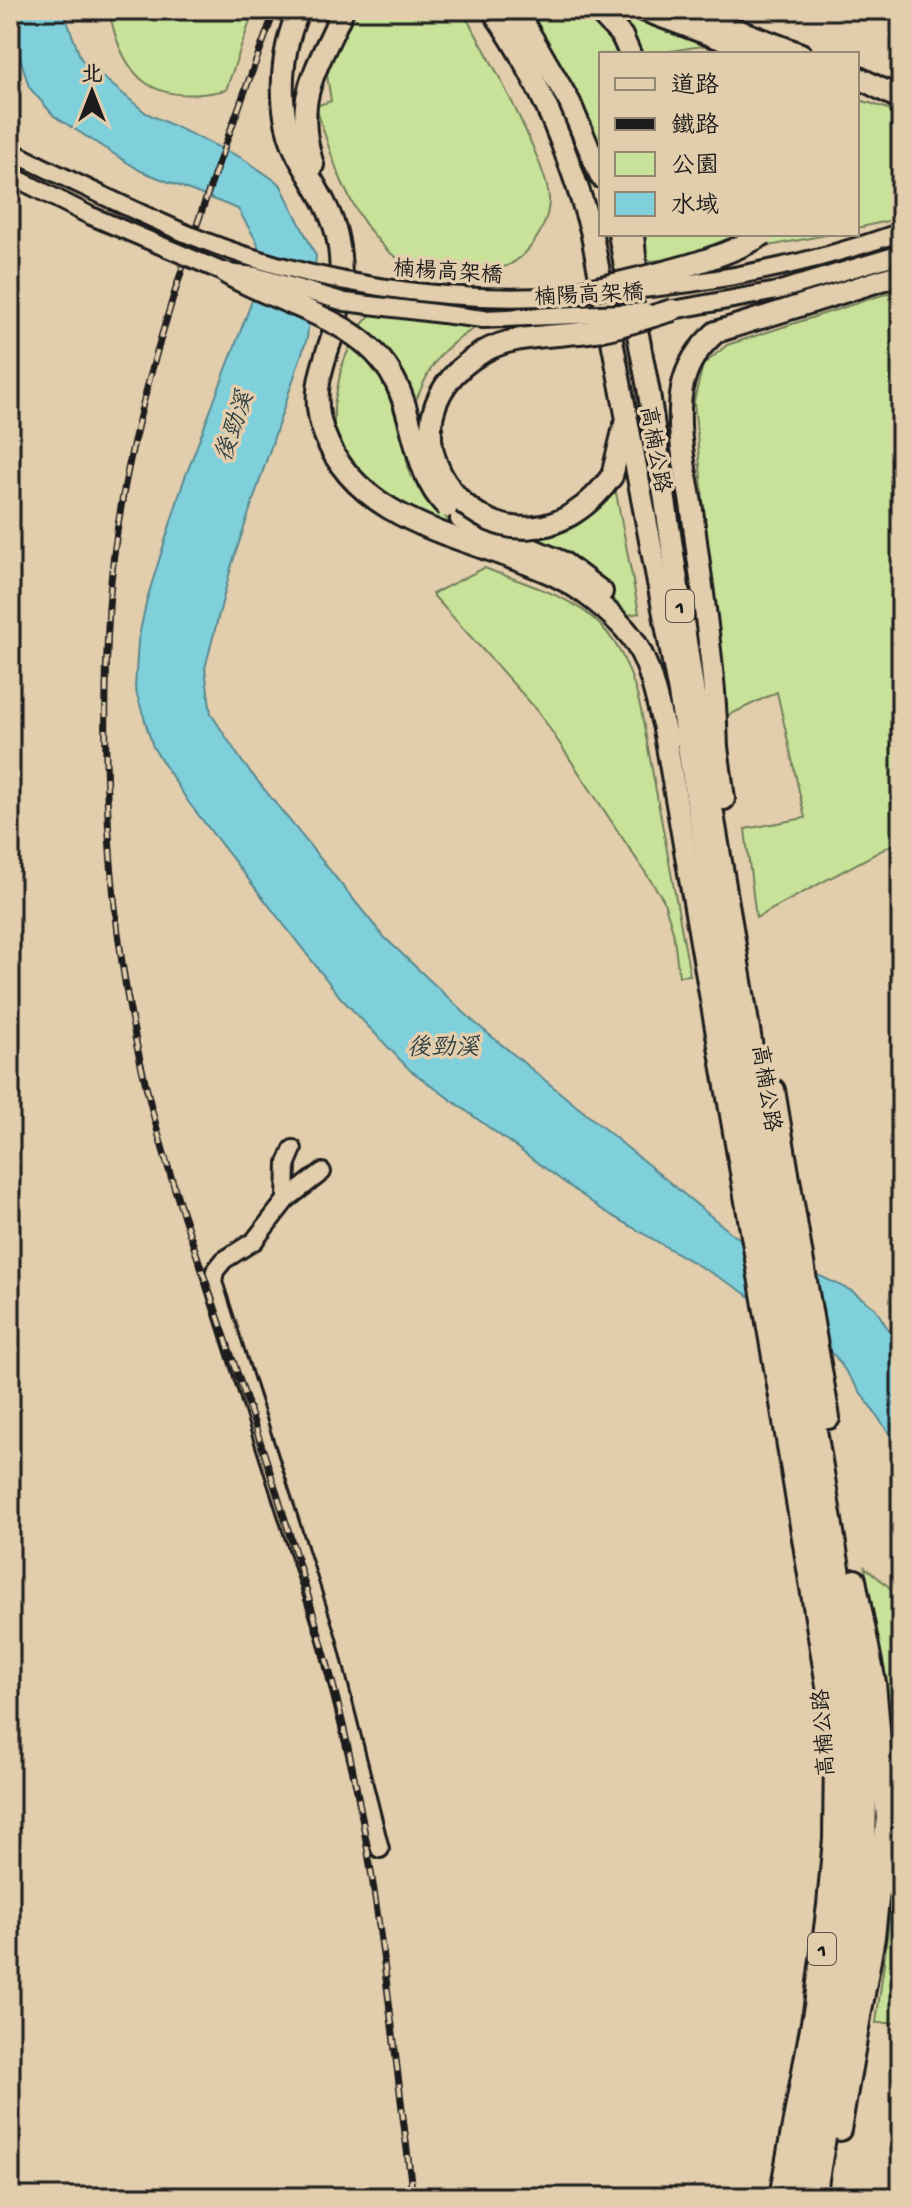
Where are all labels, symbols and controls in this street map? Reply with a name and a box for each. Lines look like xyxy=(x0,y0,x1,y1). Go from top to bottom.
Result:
north arrow xyxy=(52,52,132,132)
legend xyxy=(599,52,859,236)
text: 北 xyxy=(81,63,103,89)
text: 道路 xyxy=(671,71,719,102)
text: 鐵路 xyxy=(671,111,719,142)
text: 公園 xyxy=(671,153,719,182)
text: 水域 xyxy=(671,192,719,222)
street label: 楠楊高架橋 xyxy=(392,256,504,291)
street label: 楠陽高架橋 xyxy=(534,280,645,313)
water label: 後勁溪 xyxy=(210,386,262,466)
street label: 高楠公路 xyxy=(633,404,675,495)
road number: 1 xyxy=(666,590,694,622)
water label: 後勁溪 xyxy=(407,1034,481,1064)
street label: 高楠公路 xyxy=(744,1043,786,1134)
street label: 高楠公路 xyxy=(808,1688,842,1778)
road number: 1 xyxy=(808,1933,836,1965)

